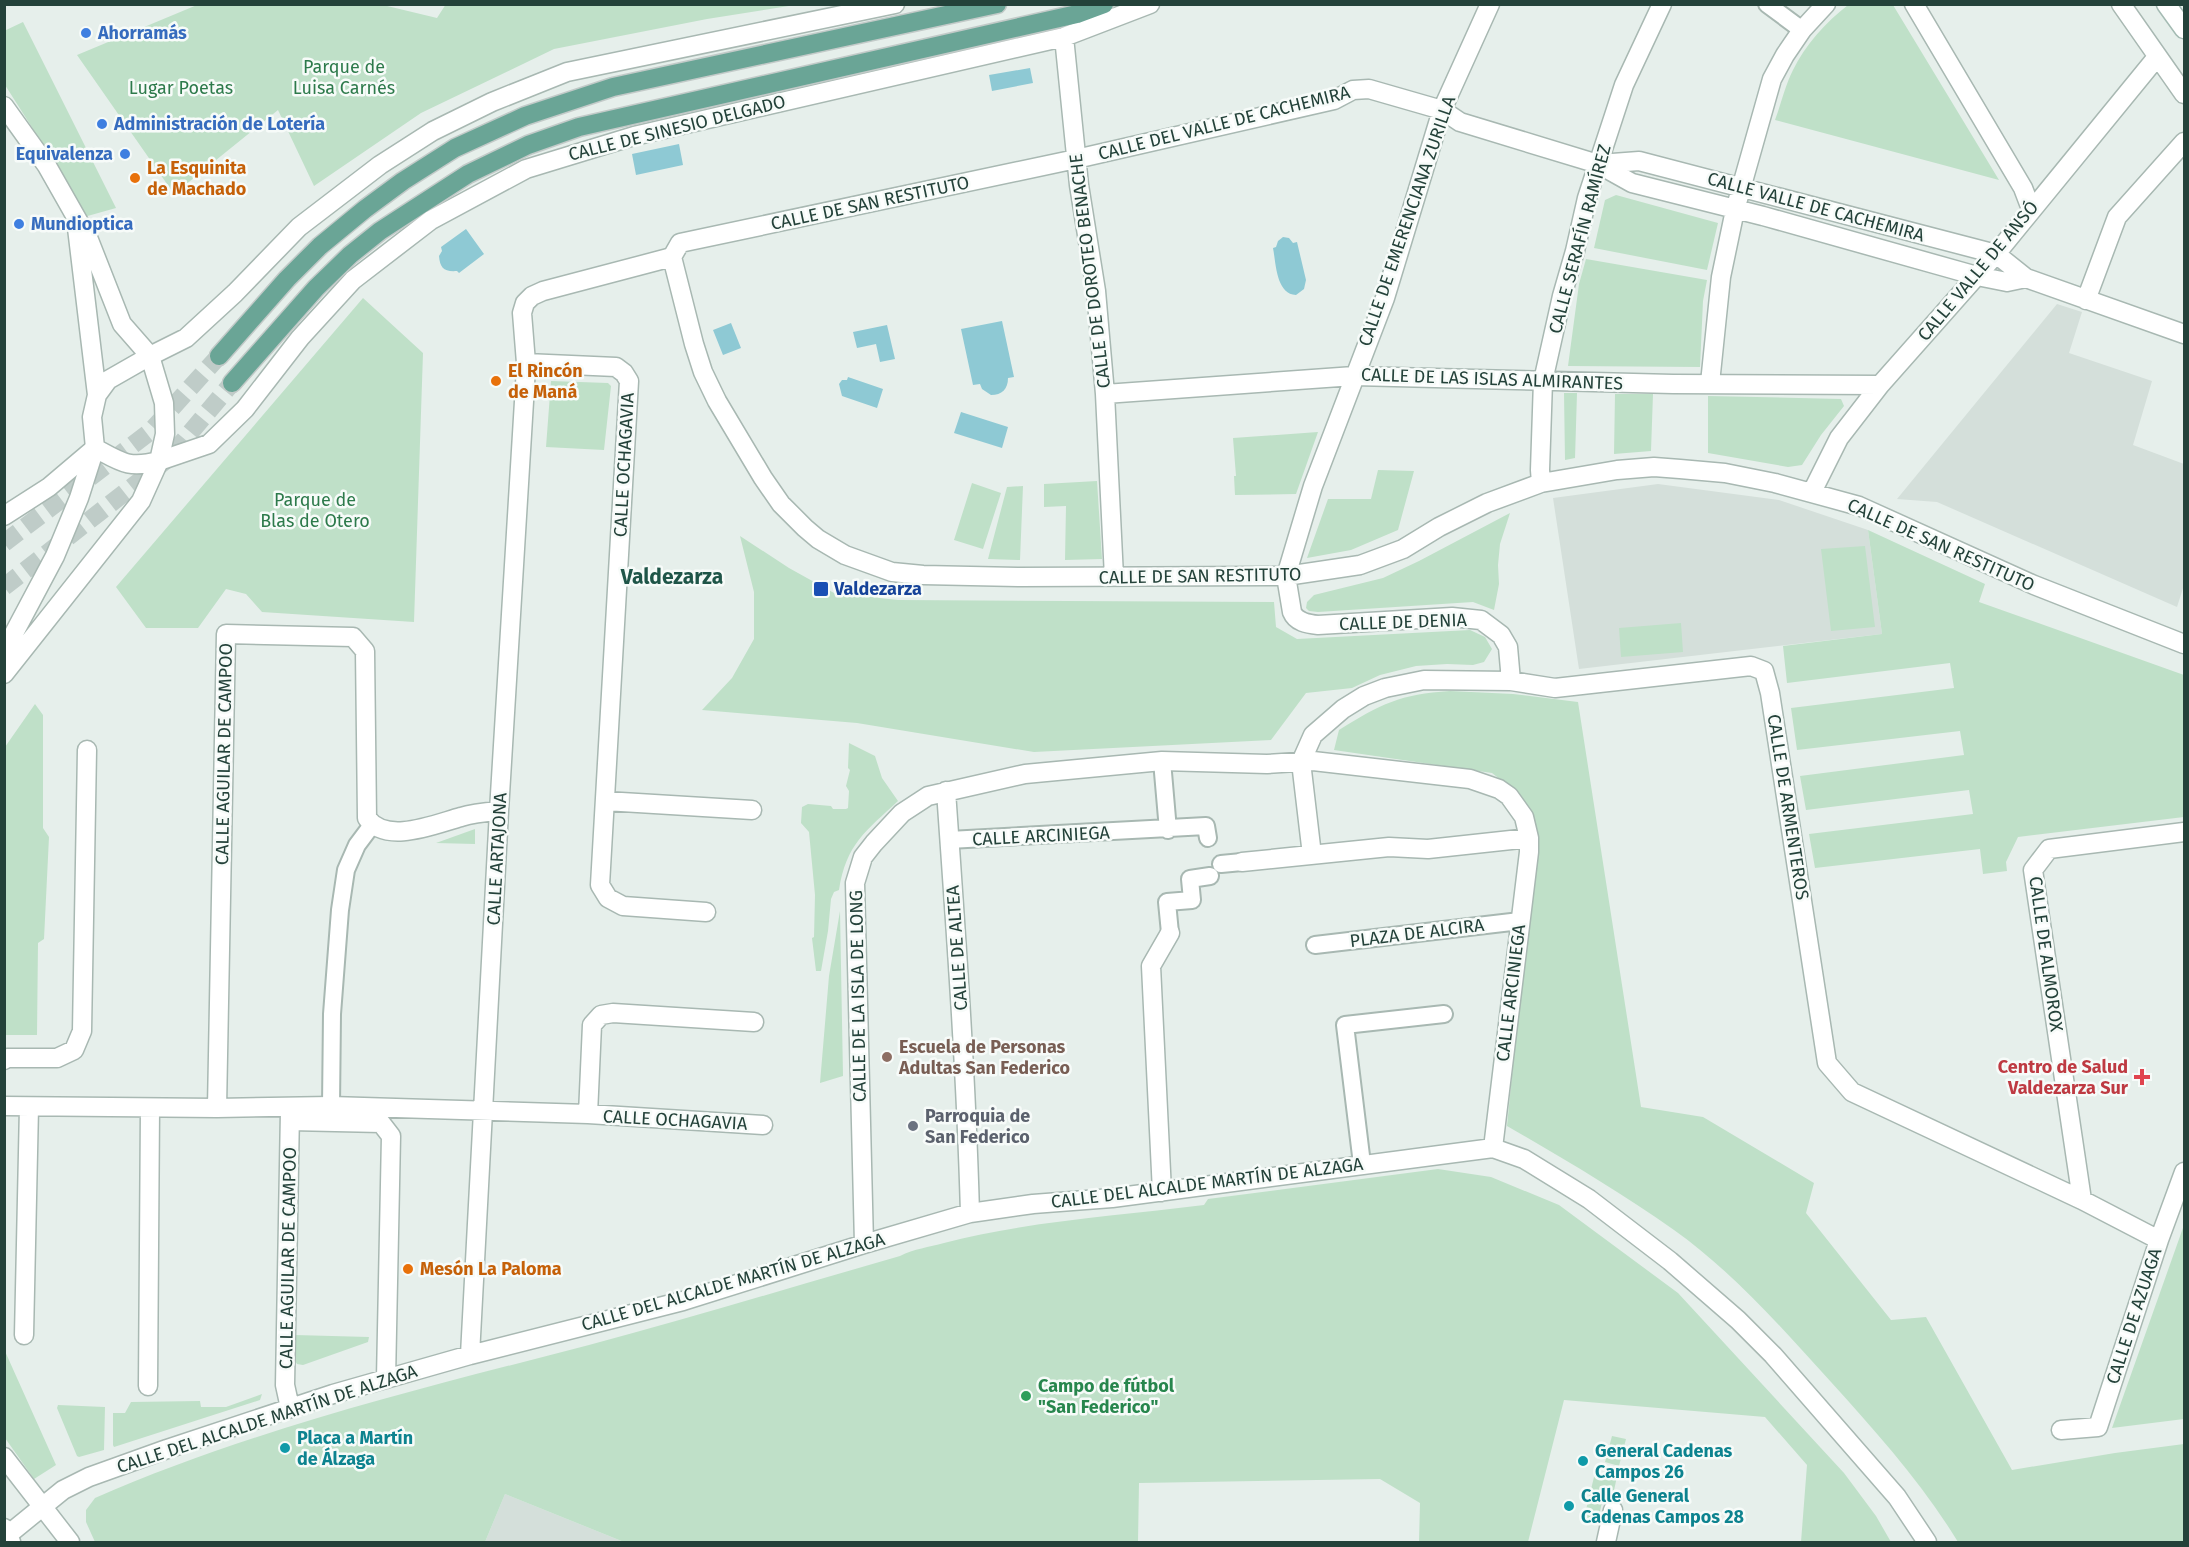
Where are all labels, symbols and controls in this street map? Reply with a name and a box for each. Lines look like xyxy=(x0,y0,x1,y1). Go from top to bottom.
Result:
place label: Ahorramás xyxy=(97,22,187,44)
marker: Ahorramás xyxy=(79,26,93,40)
park label: Parque de Luisa Carnés xyxy=(293,56,395,99)
park label: Lugar Poetas xyxy=(129,77,233,99)
street label: CALLE DEL VALLE DE CACHEMIRA xyxy=(1096,81,1353,165)
street label: CALLE DE SINESIO DELGADO xyxy=(566,90,788,166)
street label: CALLE DE EMERENCIANA ZURILLA xyxy=(1354,92,1461,349)
place label: Administración de Lotería xyxy=(113,113,325,135)
marker: Administración de Lotería xyxy=(95,117,109,131)
street label: CALLE SERAFÍN RAMÍREZ xyxy=(1543,142,1616,336)
place label: Equivalenza xyxy=(16,143,113,165)
marker: Equivalenza xyxy=(118,147,132,161)
street label: CALLE DE DOROTEO BENACHE xyxy=(1065,152,1115,390)
place label: La Esquinita de Machado xyxy=(147,157,247,200)
street label: CALLE VALLE DE CACHEMIRA xyxy=(1705,167,1928,247)
marker: La Esquinita de Machado xyxy=(128,171,142,185)
street label: CALLE DE SAN RESTITUTO xyxy=(769,171,971,235)
street label: CALLE VALLE DE ANSÓ xyxy=(1913,197,2043,345)
place label: Mundioptica xyxy=(31,213,133,235)
marker: Mundioptica xyxy=(12,217,26,231)
place label: El Rincón de Maná xyxy=(508,360,583,403)
street label: CALLE DE LAS ISLAS ALMIRANTES xyxy=(1361,363,1624,395)
marker: El Rincón de Maná xyxy=(489,374,503,388)
street label: CALLE OCHAGAVIA xyxy=(609,391,639,538)
park label: Parque de Blas de Otero xyxy=(260,489,370,532)
street label: CALLE DE SAN RESTITUTO xyxy=(1844,494,2038,596)
street label: CALLE DE SAN RESTITUTO xyxy=(1099,563,1301,589)
district label: Valdezarza xyxy=(620,564,723,590)
place label: Valdezarza xyxy=(833,578,922,600)
marker: Valdezarza xyxy=(812,580,830,598)
street label: CALLE DE DENIA xyxy=(1339,609,1468,635)
street label: CALLE AGUILAR DE CAMPOO xyxy=(211,643,237,865)
street label: CALLE DE ARMENTEROS xyxy=(1762,713,1814,902)
street label: CALLE ARTAJONA xyxy=(483,791,511,926)
street label: CALLE ARCINIEGA xyxy=(972,821,1111,851)
street label: CALLE DE ALMOROX xyxy=(2024,875,2068,1033)
street label: CALLE DE ALTEA xyxy=(942,884,972,1011)
street label: CALLE DE LA ISLA DE LONG xyxy=(845,890,871,1102)
street label: PLAZA DE ALCIRA xyxy=(1349,914,1486,952)
street label: CALLE ARCINIEGA xyxy=(1492,923,1530,1063)
place label: Escuela de Personas Adultas San Federico xyxy=(898,1036,1070,1079)
marker: Escuela de Personas Adultas San Federico xyxy=(880,1050,894,1064)
place label: Centro de Salud Valdezarza Sur xyxy=(1998,1056,2129,1099)
marker: Centro de Salud Valdezarza Sur xyxy=(2133,1068,2151,1086)
street label: CALLE OCHAGAVIA xyxy=(602,1105,749,1135)
place label: Parroquia de San Federico xyxy=(925,1105,1030,1148)
marker: Parroquia de San Federico xyxy=(906,1119,920,1133)
street label: CALLE AGUILAR DE CAMPOO xyxy=(275,1147,301,1369)
street label: CALLE DEL ALCALDE MARTÍN DE ALZAGA xyxy=(1049,1152,1365,1213)
street label: CALLE DEL ALCALDE MARTÍN DE ALZAGA xyxy=(579,1227,888,1336)
street label: CALLE DE AZUAGA xyxy=(2102,1245,2167,1387)
place label: Mesón La Paloma xyxy=(420,1258,562,1280)
marker: Mesón La Paloma xyxy=(401,1262,415,1276)
street label: CALLE DEL ALCALDE MARTÍN DE ALZAGA xyxy=(114,1359,421,1478)
place label: Campo de fútbol "San Federico" xyxy=(1038,1375,1175,1418)
marker: Campo de fútbol "San Federico" xyxy=(1019,1389,1033,1403)
place label: Placa a Martín de Álzaga xyxy=(297,1427,413,1470)
place label: General Cadenas Campos 26 xyxy=(1595,1440,1733,1483)
marker: Placa a Martín de Álzaga xyxy=(278,1441,292,1455)
marker: General Cadenas Campos 26 xyxy=(1576,1454,1590,1468)
place label: Calle General Cadenas Campos 28 xyxy=(1581,1485,1744,1528)
marker: Calle General Cadenas Campos 28 xyxy=(1562,1499,1576,1513)

